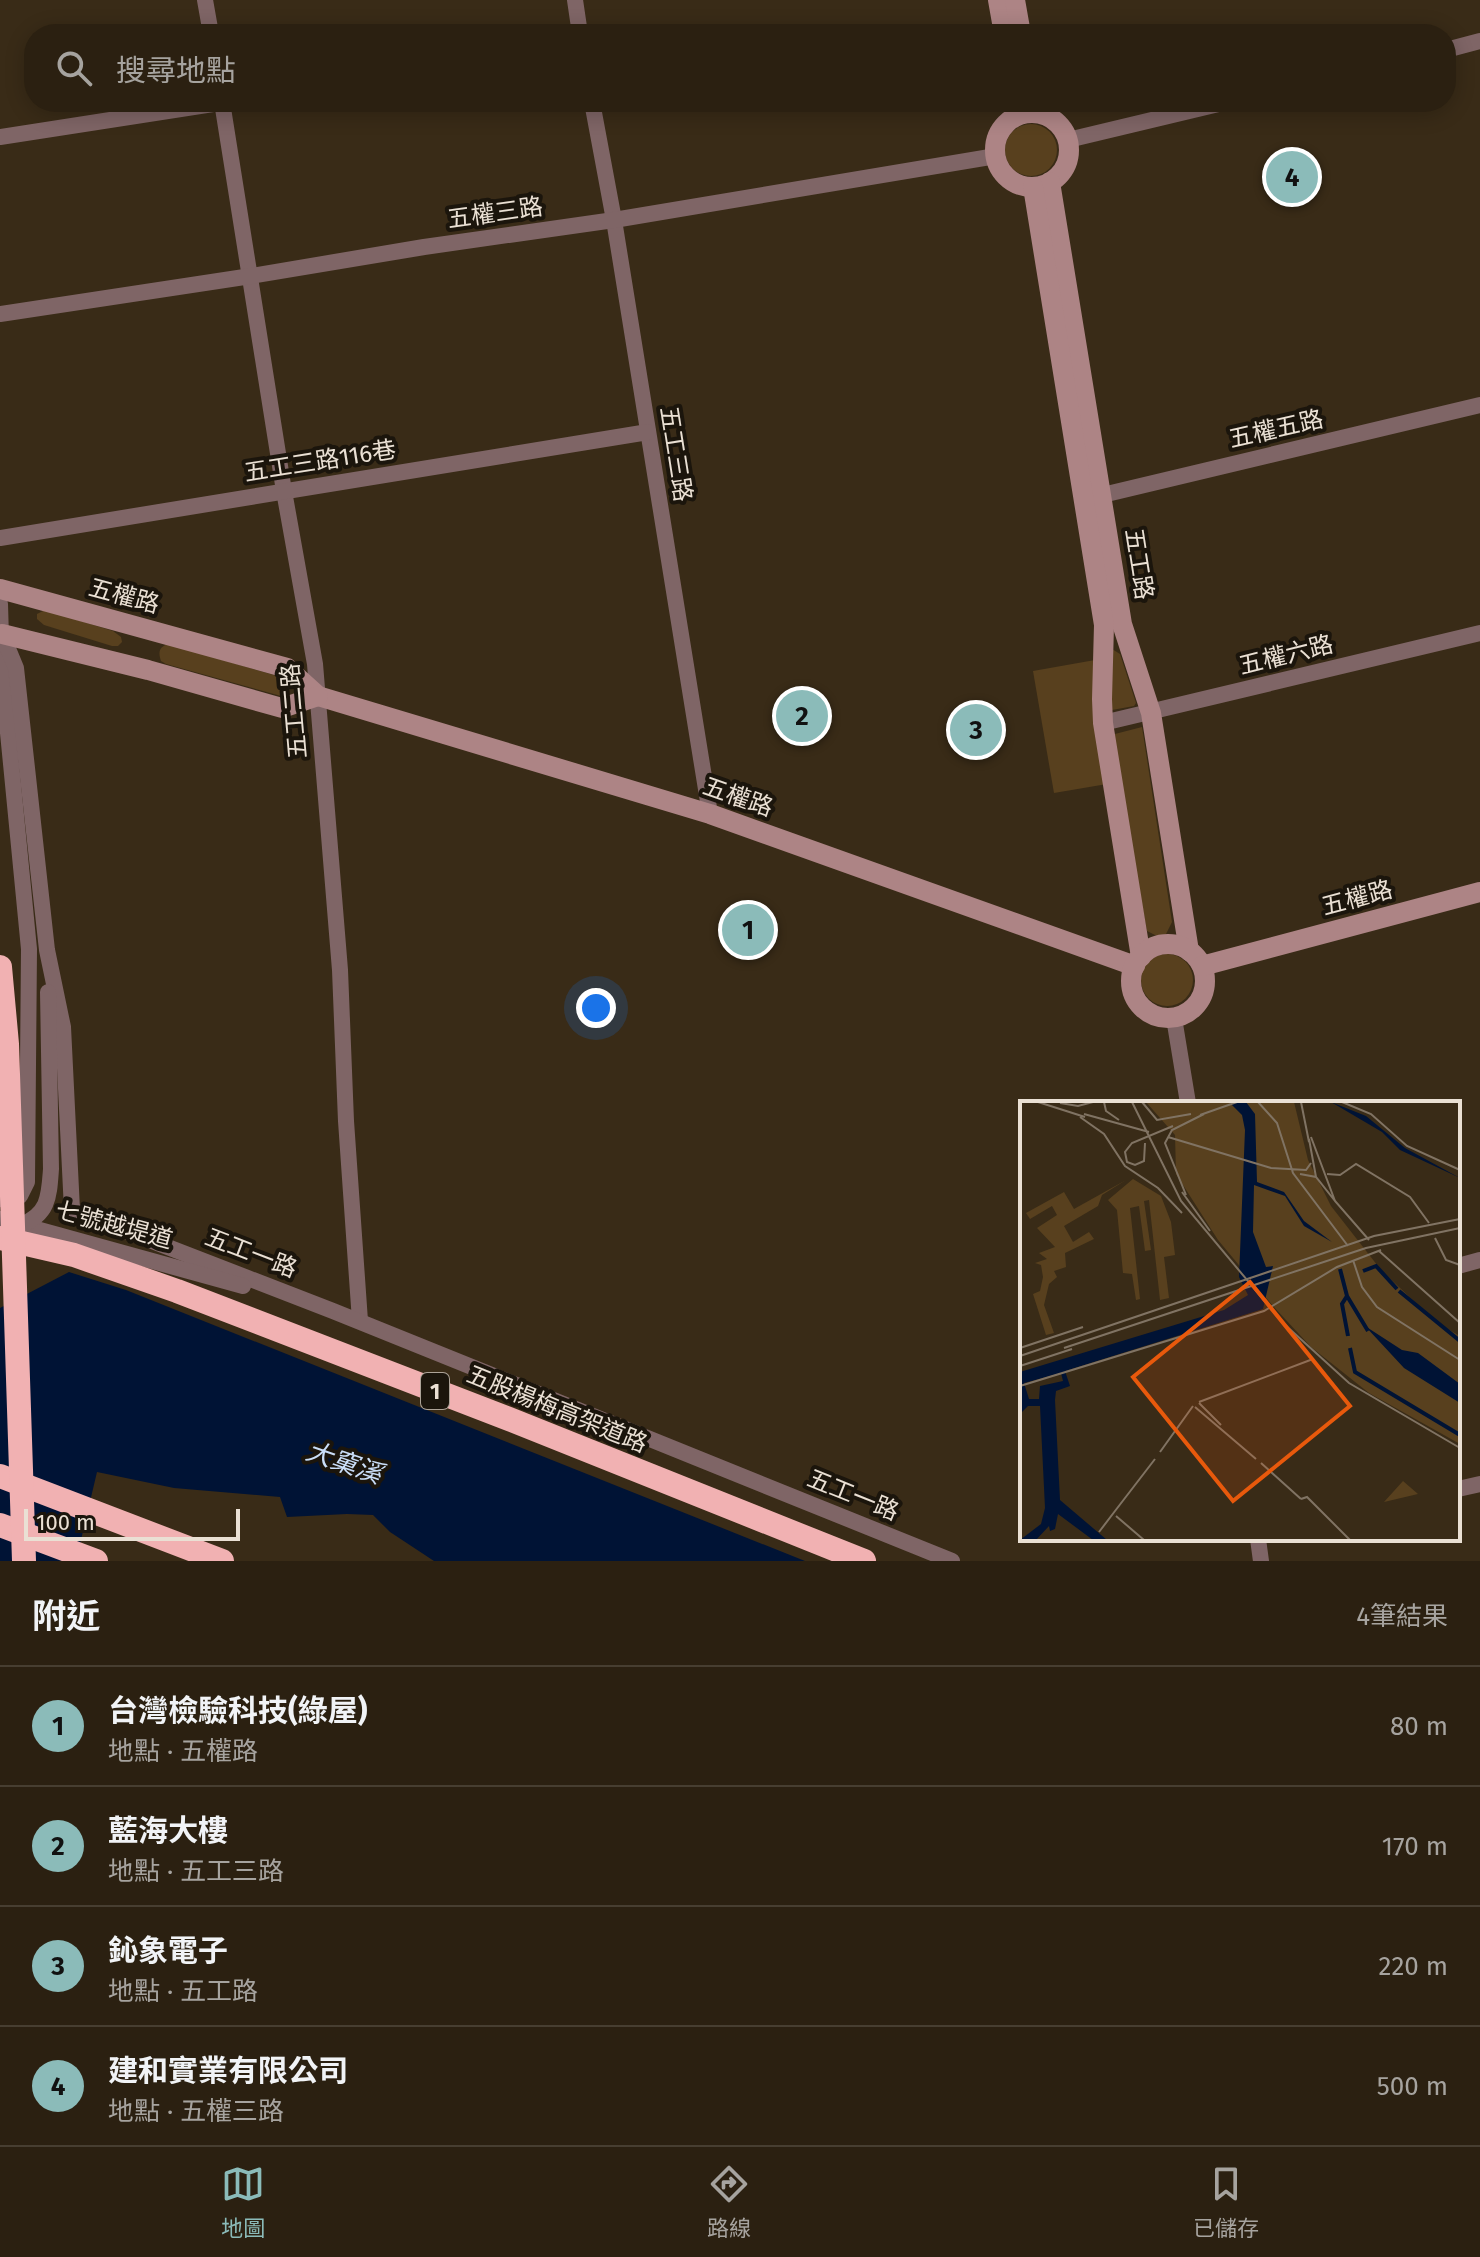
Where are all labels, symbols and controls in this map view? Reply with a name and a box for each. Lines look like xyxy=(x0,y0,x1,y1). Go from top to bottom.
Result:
search box xyxy=(24,24,1456,112)
icon: search xyxy=(52,46,96,90)
text: 搜尋地點 xyxy=(116,53,236,89)
pin: 4 xyxy=(1266,147,1318,207)
street label: 五權三路 xyxy=(446,192,544,234)
street label: 五工三路 xyxy=(655,404,697,504)
street label: 五權五路 xyxy=(1226,405,1326,453)
street label: 五工三路116巷 xyxy=(242,435,398,487)
street label: 五工路 xyxy=(1120,526,1158,602)
street label: 五權路 xyxy=(86,573,162,619)
street label: 五權六路 xyxy=(1236,630,1336,680)
street label: 五工二路 xyxy=(276,662,312,760)
pin: 2 xyxy=(776,686,828,746)
pin: 3 xyxy=(950,700,1002,760)
street label: 五權路 xyxy=(699,772,777,822)
street label: 五權路 xyxy=(1319,875,1395,921)
pin: 1 xyxy=(722,900,774,960)
your location xyxy=(576,988,616,1028)
inset map xyxy=(1020,1101,1460,1541)
street label: 七號越堤道 xyxy=(52,1196,176,1254)
street label: 五工一路 xyxy=(201,1223,301,1283)
street label: 五股楊梅高架道路 xyxy=(463,1360,651,1458)
road number: 1 xyxy=(421,1373,449,1409)
water label: 大窠溪 xyxy=(302,1436,390,1492)
street label: 五工一路 xyxy=(803,1464,903,1526)
scale bar xyxy=(24,1505,240,1541)
text: 100 m xyxy=(36,1509,95,1536)
text: 附近 xyxy=(32,1596,100,1637)
text: 4筆結果 xyxy=(1356,1601,1448,1632)
text: 台灣檢驗科技(綠屋) xyxy=(108,1693,368,1729)
text: 1 xyxy=(52,1711,64,1742)
text: 80 m xyxy=(1390,1711,1448,1742)
text: 地點 · 五權路 xyxy=(108,1736,258,1767)
text: 藍海大樓 xyxy=(108,1813,228,1849)
text: 2 xyxy=(51,1831,65,1862)
text: 170 m xyxy=(1382,1831,1448,1862)
text: 地點 · 五工三路 xyxy=(108,1856,284,1887)
text: 鈊象電子 xyxy=(108,1933,228,1969)
text: 3 xyxy=(51,1951,65,1982)
text: 220 m xyxy=(1379,1951,1448,1982)
text: 地點 · 五工路 xyxy=(108,1976,258,2007)
text: 建和實業有限公司 xyxy=(108,2053,348,2089)
text: 4 xyxy=(51,2071,65,2102)
text: 500 m xyxy=(1377,2071,1448,2102)
text: 地點 · 五權三路 xyxy=(108,2096,284,2127)
tab: 地圖 xyxy=(221,2162,265,2242)
tab: 路線 xyxy=(707,2162,751,2242)
tab: 已儲存 xyxy=(1193,2162,1259,2242)

